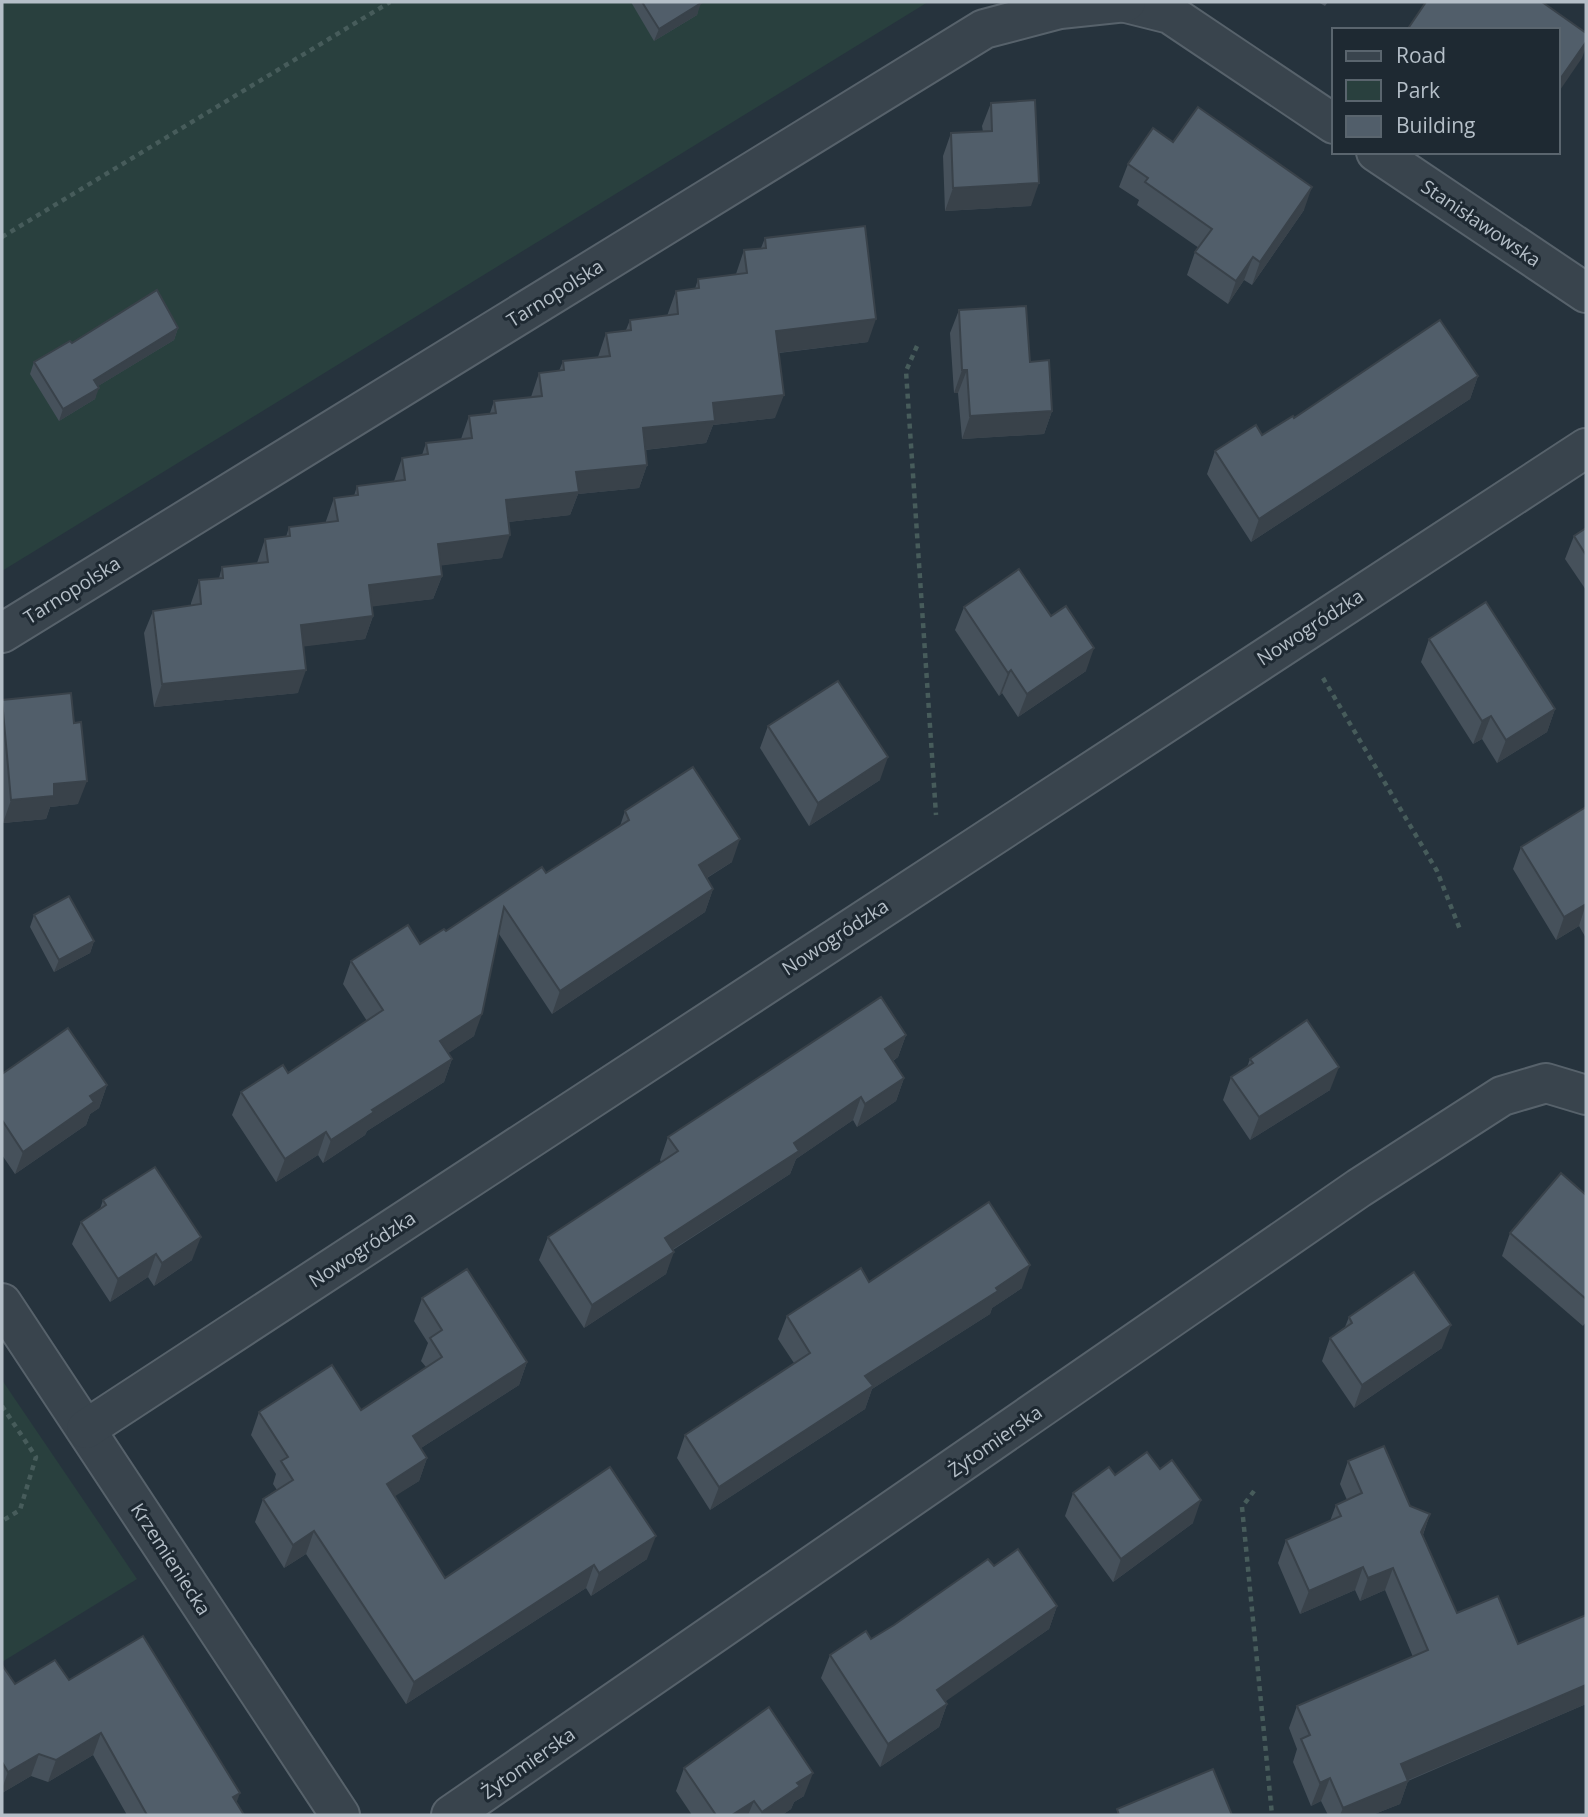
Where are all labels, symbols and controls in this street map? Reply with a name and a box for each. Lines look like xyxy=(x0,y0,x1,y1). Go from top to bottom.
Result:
legend xyxy=(1332,28,1560,154)
text: Road xyxy=(1396,41,1446,69)
text: Park xyxy=(1396,76,1440,104)
text: Building xyxy=(1396,111,1475,139)
street label: Stanisławowska xyxy=(1416,173,1546,273)
street label: Tarnopolska xyxy=(502,253,608,333)
street label: Tarnopolska xyxy=(19,550,125,630)
street label: Nowogródzka xyxy=(1252,583,1368,671)
street label: Nowogródzka xyxy=(777,893,893,981)
street label: Nowogródzka xyxy=(304,1205,420,1293)
street label: Żytomierska xyxy=(943,1399,1047,1483)
street label: Krzemieniecka xyxy=(125,1498,217,1620)
street label: Żytomierska xyxy=(476,1721,580,1805)

